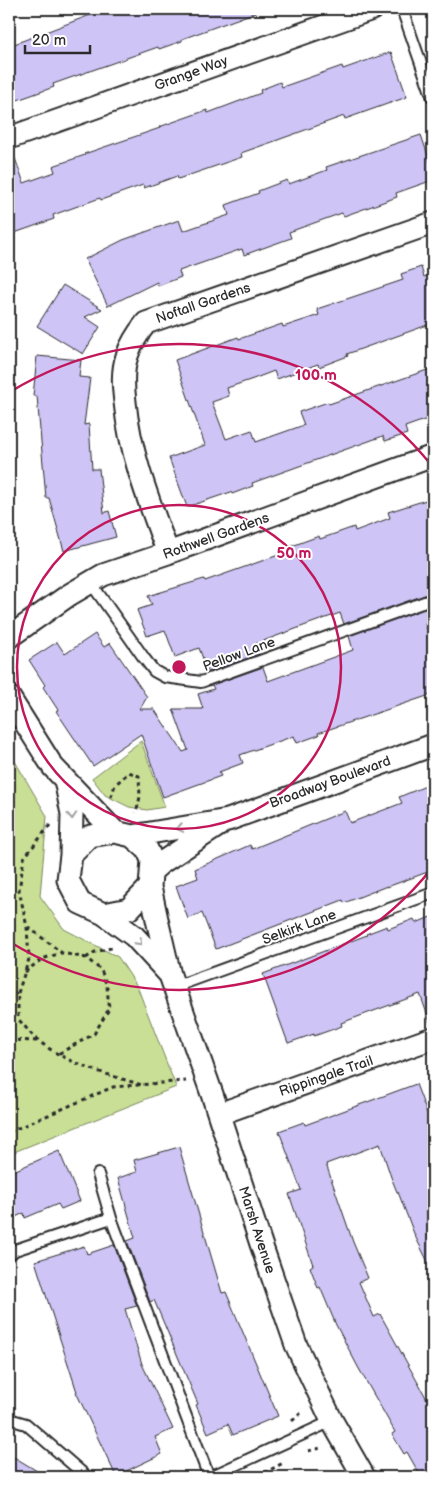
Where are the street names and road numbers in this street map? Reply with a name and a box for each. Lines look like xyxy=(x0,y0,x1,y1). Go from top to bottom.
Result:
street label: Grange Way xyxy=(152,52,231,94)
street label: Noftall Gardens xyxy=(153,279,253,327)
street label: Rothwell Gardens xyxy=(161,509,271,563)
street label: Pellow Lane xyxy=(201,633,277,675)
street label: Broadway Boulevard xyxy=(267,752,393,812)
street label: Selkirk Lane xyxy=(260,906,338,948)
street label: Rippingale Trail xyxy=(277,1052,375,1100)
street label: Marsh Avenue xyxy=(235,1184,279,1276)

